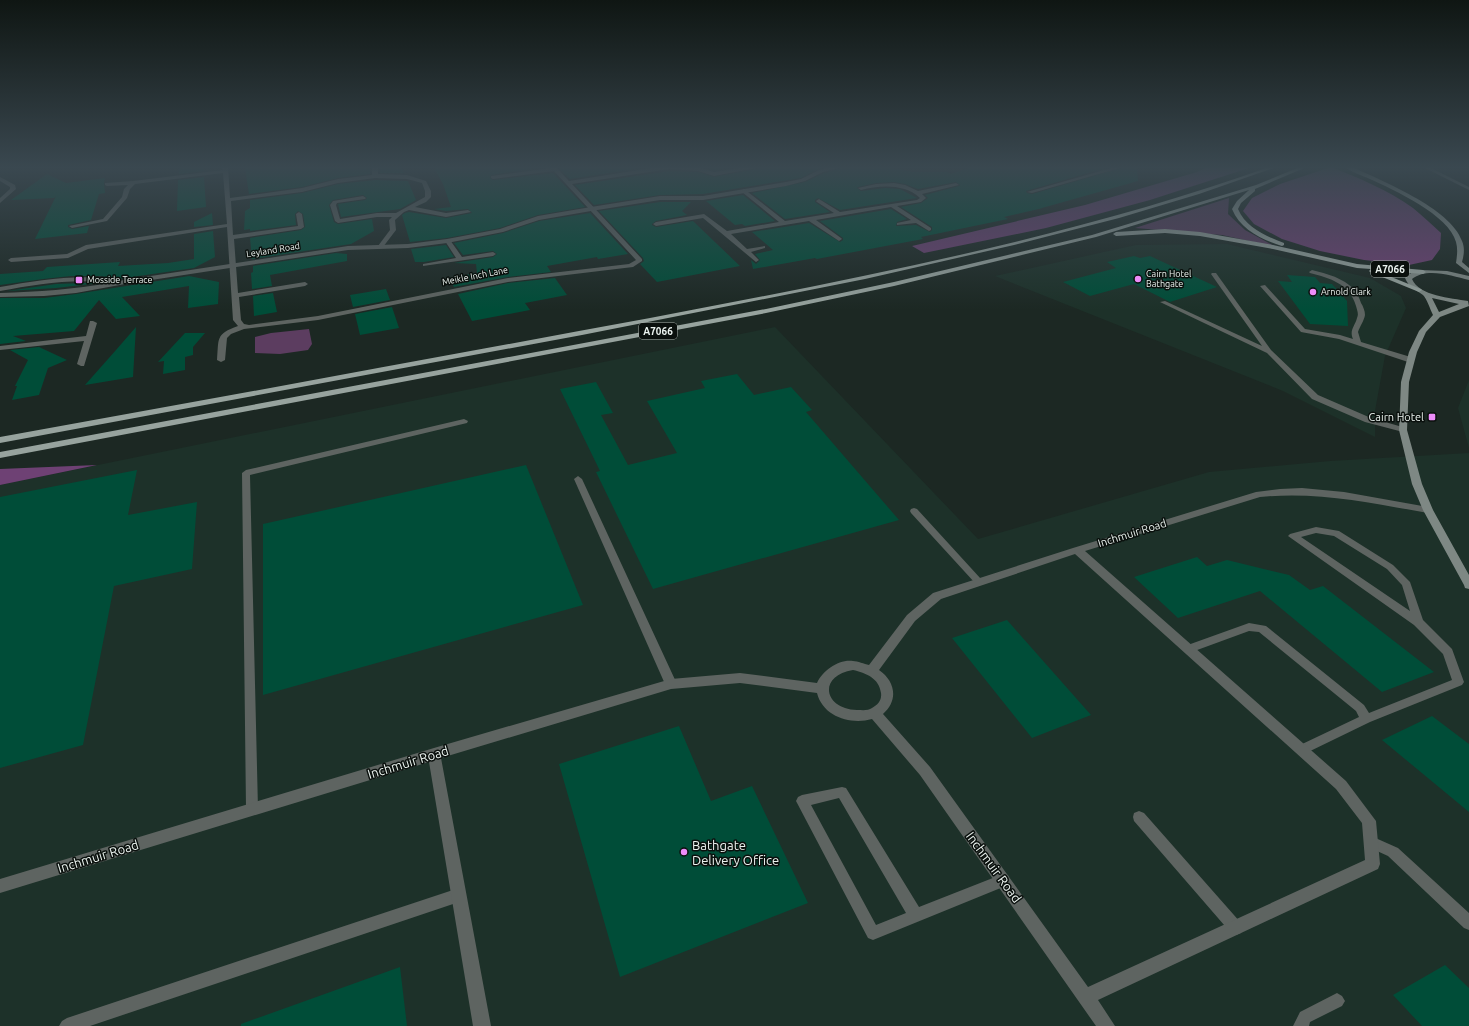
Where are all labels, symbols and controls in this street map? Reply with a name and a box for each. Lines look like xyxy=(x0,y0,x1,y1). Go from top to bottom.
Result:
street label: Leyland Road xyxy=(245,241,301,259)
road number: A7066 xyxy=(1371,261,1409,277)
street label: Meikle Inch Lane xyxy=(441,265,509,287)
place label: Cairn Hotel Bathgate xyxy=(1146,269,1192,289)
marker: Cairn Hotel Bathgate xyxy=(1133,274,1143,284)
marker: Mosside Terrace xyxy=(74,275,84,285)
place label: Mosside Terrace xyxy=(87,275,153,285)
marker: Arnold Clark xyxy=(1308,287,1318,297)
place label: Arnold Clark xyxy=(1321,287,1371,297)
road number: A7066 xyxy=(639,323,677,339)
place label: Cairn Hotel xyxy=(1369,411,1424,423)
marker: Cairn Hotel xyxy=(1427,412,1437,422)
street label: Inchmuir Road xyxy=(1096,517,1168,549)
street label: Inchmuir Road xyxy=(366,743,450,781)
street label: Inchmuir Road xyxy=(964,829,1024,905)
street label: Inchmuir Road xyxy=(56,837,140,875)
place label: Bathgate Delivery Office xyxy=(692,838,779,867)
marker: Bathgate Delivery Office xyxy=(679,847,689,857)

